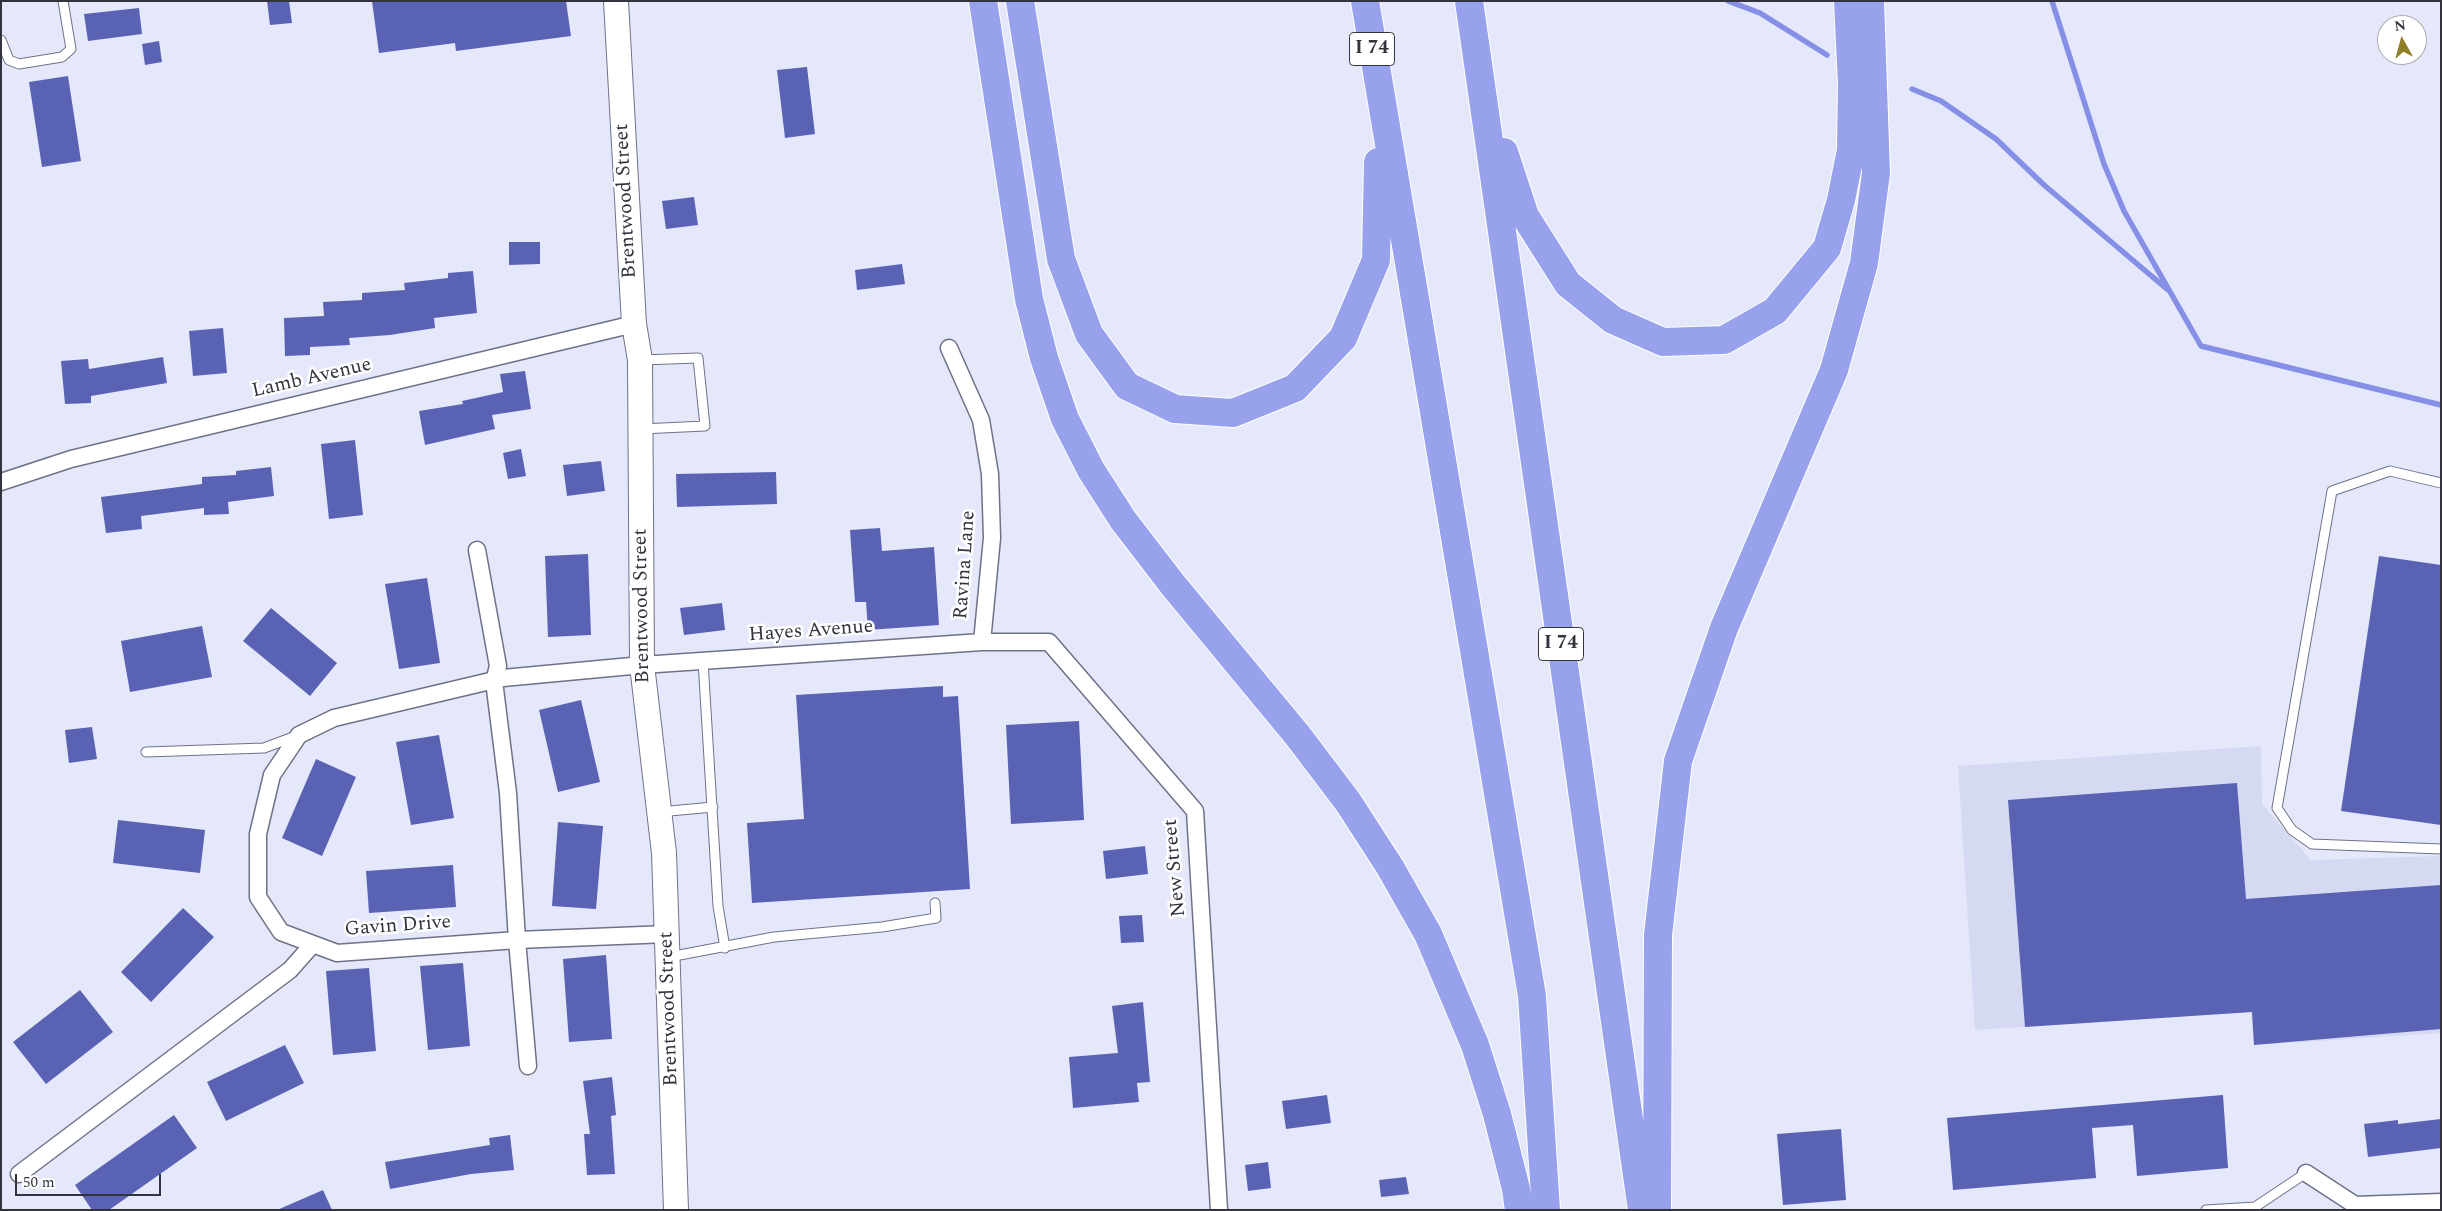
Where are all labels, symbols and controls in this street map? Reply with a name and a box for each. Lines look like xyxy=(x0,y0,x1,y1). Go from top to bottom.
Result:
text: N xyxy=(2393,14,2407,37)
north arrow xyxy=(2377,15,2427,65)
road number: I 74 xyxy=(1350,33,1394,66)
street label: Brentwood Street xyxy=(611,123,643,279)
street label: Lamb Avenue xyxy=(250,354,374,404)
street label: Ravina Lane xyxy=(950,510,982,620)
street label: Brentwood Street xyxy=(630,528,656,684)
street label: Hayes Avenue xyxy=(748,616,874,648)
road number: I 74 xyxy=(1538,628,1584,661)
street label: New Street xyxy=(1160,818,1192,918)
street label: Gavin Drive xyxy=(344,911,452,943)
street label: Brentwood Street xyxy=(655,931,685,1087)
scale bar xyxy=(18,1164,164,1196)
text: 50 m xyxy=(23,1171,55,1194)

